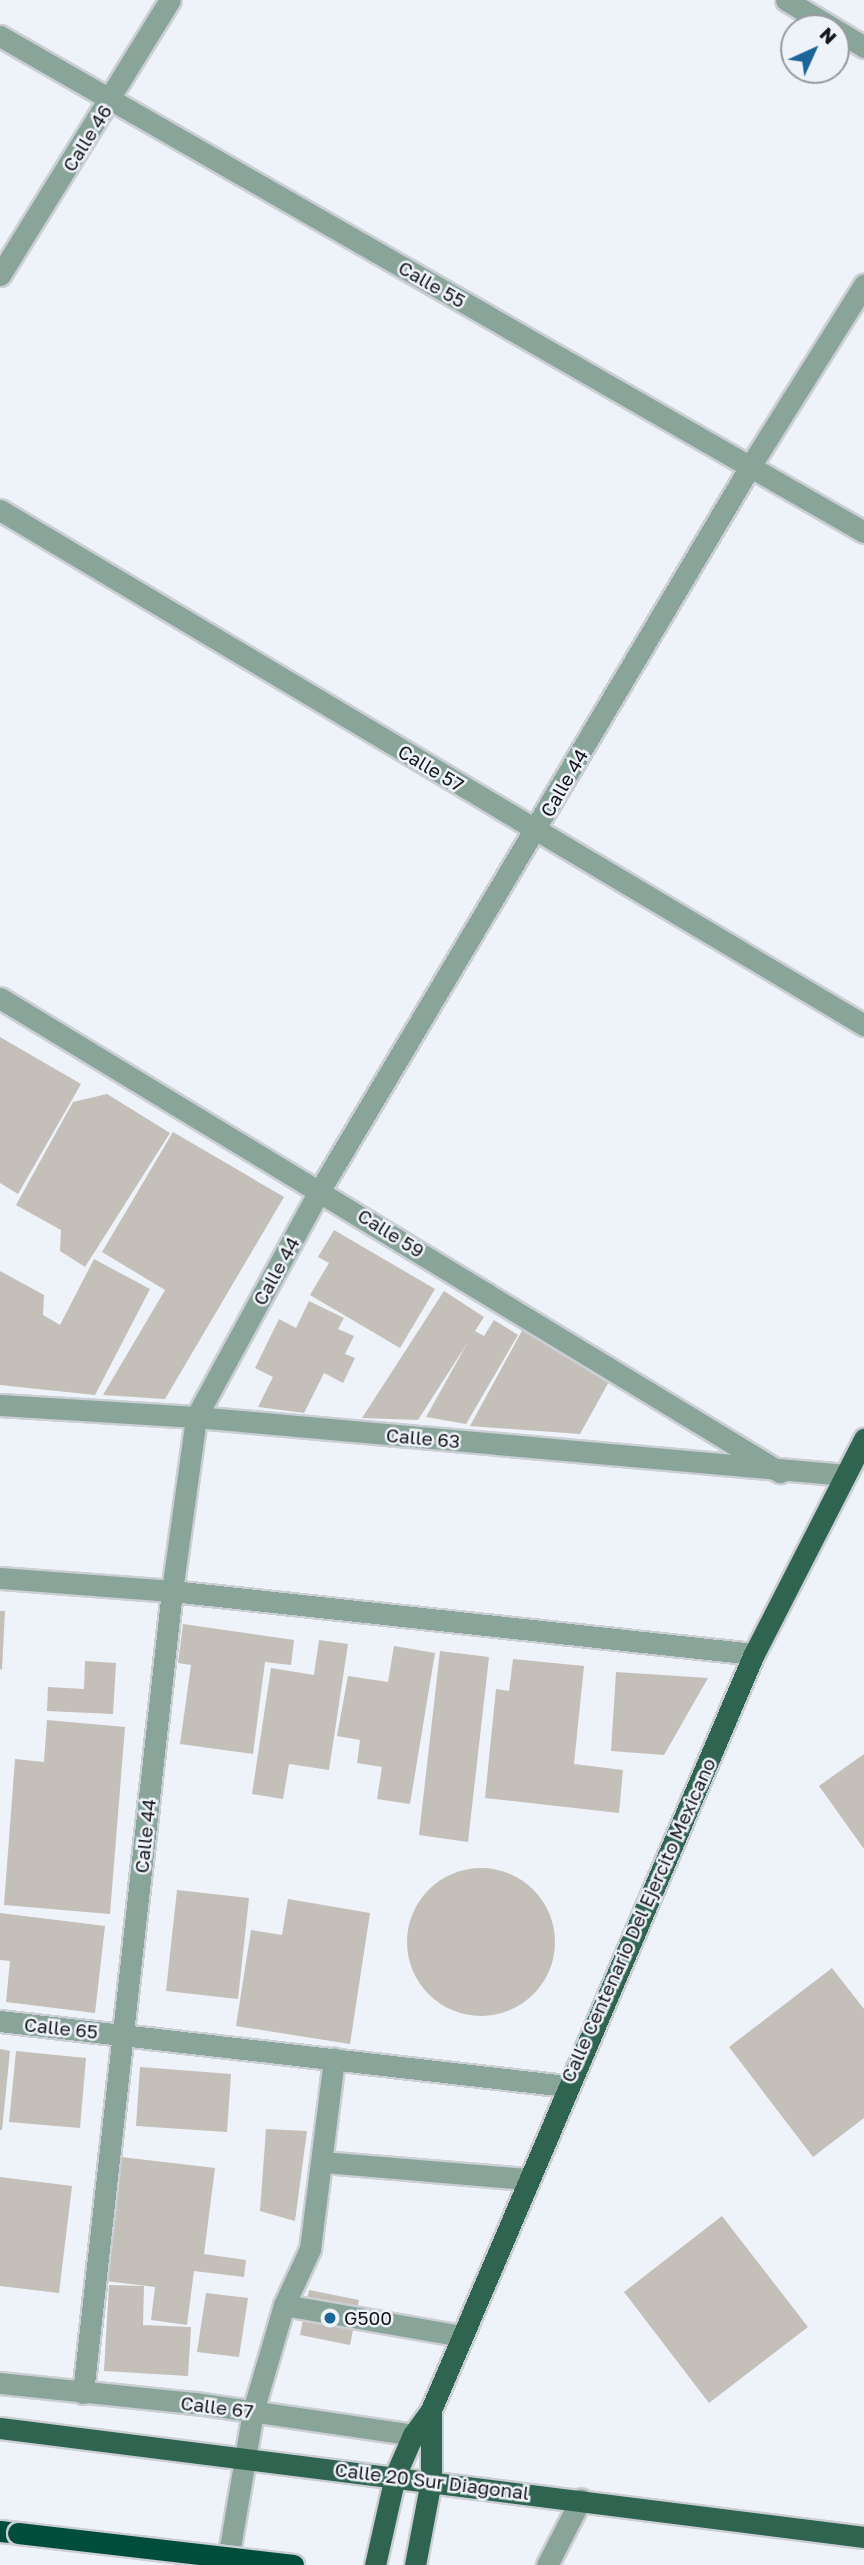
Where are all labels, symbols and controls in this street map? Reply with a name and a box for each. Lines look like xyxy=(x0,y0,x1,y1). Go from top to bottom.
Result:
north arrow xyxy=(780,14,850,84)
text: N xyxy=(816,22,842,48)
street label: Calle 46 xyxy=(58,100,116,176)
street label: Calle 55 xyxy=(395,256,469,312)
street label: Calle 57 xyxy=(394,740,468,796)
street label: Calle 44 xyxy=(535,745,593,821)
street label: Calle 59 xyxy=(354,1204,428,1262)
street label: Calle 44 xyxy=(248,1233,304,1309)
street label: Calle 63 xyxy=(385,1423,461,1453)
street label: Calle Centenario Del Ejercito Mexicano xyxy=(556,1754,720,2086)
street label: Calle 44 xyxy=(130,1798,160,1874)
street label: Calle 65 xyxy=(23,2013,99,2043)
place label: G500 xyxy=(344,2307,392,2329)
marker: G500 xyxy=(322,2310,338,2326)
street label: Calle 67 xyxy=(179,2391,255,2423)
street label: Calle 20 Sur Diagonal xyxy=(334,2458,530,2504)

